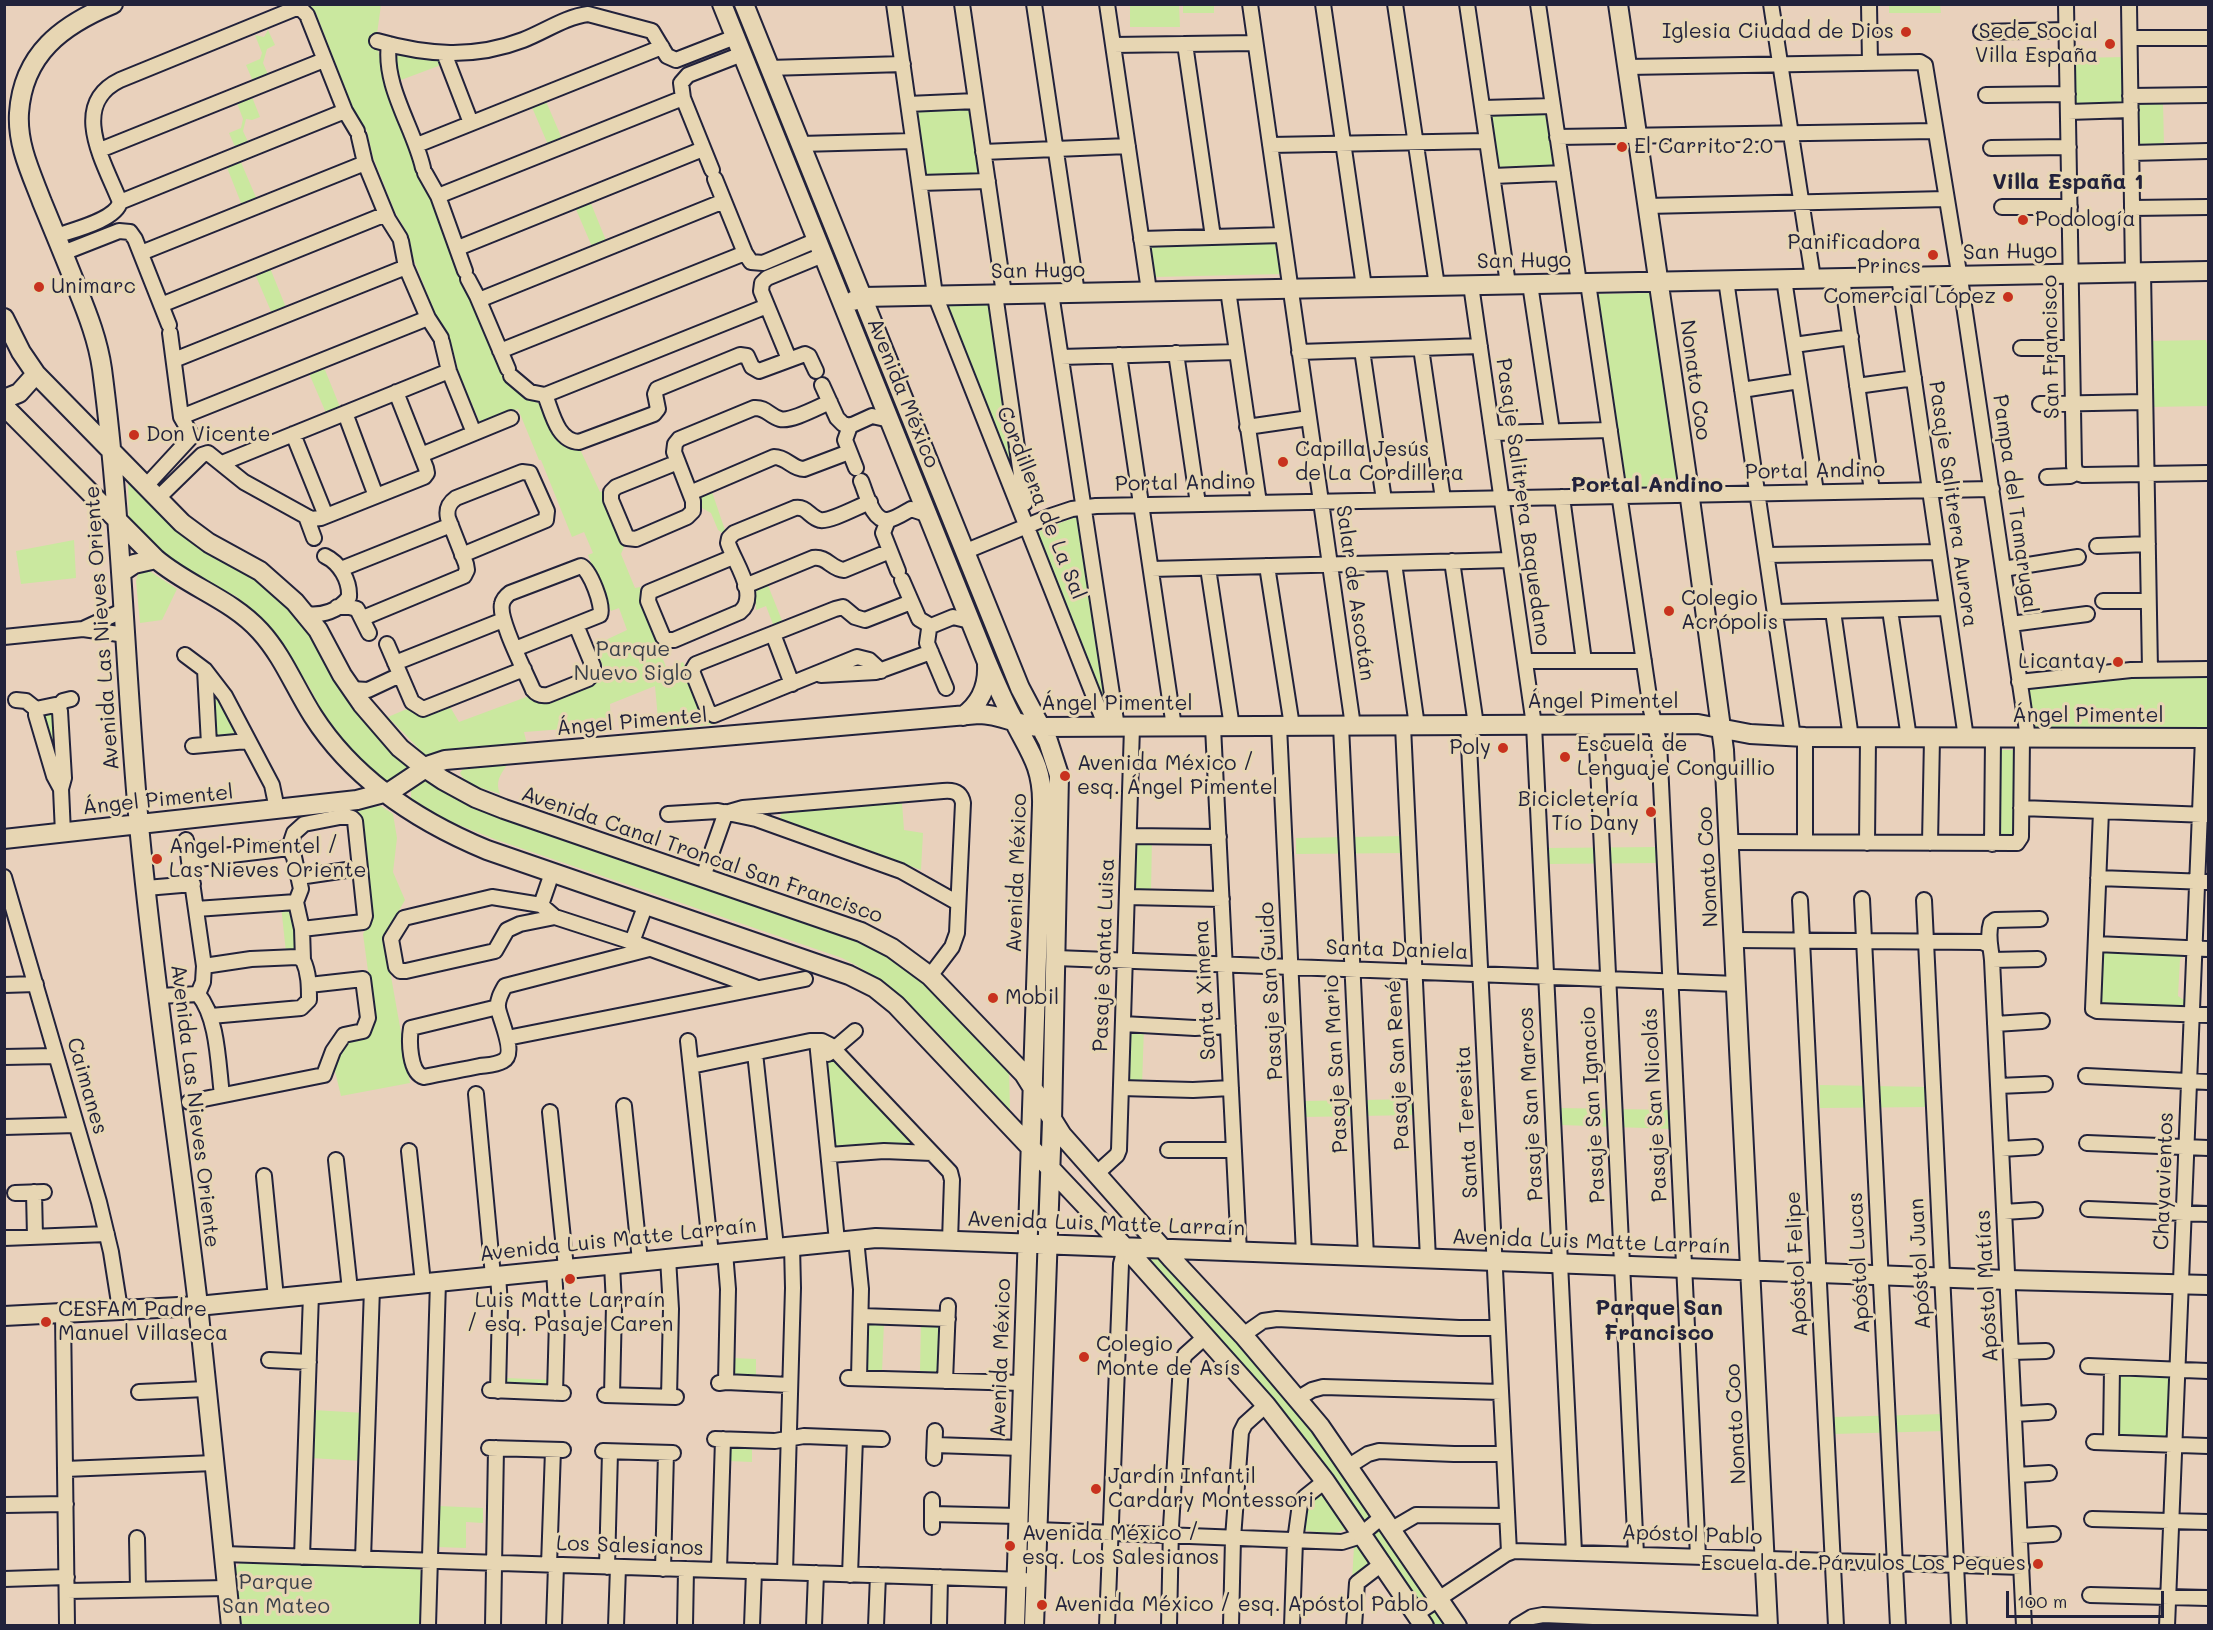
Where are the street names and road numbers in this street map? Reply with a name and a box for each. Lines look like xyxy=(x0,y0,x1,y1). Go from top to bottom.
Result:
street label: San Hugo xyxy=(1963,239,2057,265)
street label: San Hugo xyxy=(1477,248,1571,274)
street label: San Hugo xyxy=(991,258,1085,284)
street label: San Francisco xyxy=(2037,275,2065,419)
street label: Avenida México xyxy=(861,314,945,472)
street label: Nonato Coo xyxy=(1674,318,1716,442)
street label: Pasaje Salitrera Baquedano xyxy=(1490,357,1556,647)
street label: Pasaje Salitrera Aurora xyxy=(1923,379,1983,629)
street label: Pampa del Tamarugal xyxy=(1987,393,2043,615)
street label: Cordillera de La Sal xyxy=(991,403,1091,603)
street label: Portal Andino xyxy=(1745,457,1885,485)
street label: Portal Andino xyxy=(1115,469,1255,497)
street label: Avenida Las Nieves Oriente xyxy=(79,485,125,771)
street label: Salar de Ascotán xyxy=(1330,504,1380,682)
street label: Ángel Pimentel xyxy=(1527,689,1679,715)
street label: Ángel Pimentel xyxy=(1041,691,1193,717)
street label: Ángel Pimentel xyxy=(555,703,709,741)
street label: Ángel Pimentel xyxy=(2012,703,2164,729)
street label: Ángel Pimentel xyxy=(81,780,235,820)
street label: Avenida Canal Troncal San Francisco xyxy=(518,781,886,929)
street label: Avenida México xyxy=(1002,793,1032,953)
street label: Nonato Coo xyxy=(1692,806,1724,928)
street label: Pasaje Santa Luisa xyxy=(1088,858,1120,1052)
street label: Pasaje San Guido xyxy=(1254,901,1288,1081)
street label: Santa Ximena xyxy=(1189,919,1221,1061)
street label: Santa Daniela xyxy=(1325,935,1469,965)
street label: Avenida Las Nieves Oriente xyxy=(165,963,225,1249)
street label: Pasaje San Mario xyxy=(1319,974,1353,1154)
street label: Pasaje San René xyxy=(1381,979,1415,1151)
street label: Pasaje San Marcos xyxy=(1513,1006,1549,1202)
street label: Pasaje San Ignacio xyxy=(1575,1006,1611,1204)
street label: Pasaje San Nicolás xyxy=(1637,1007,1673,1203)
street label: Caimanes xyxy=(61,1035,113,1137)
street label: Santa Teresita xyxy=(1450,1045,1484,1199)
street label: Chayavientos xyxy=(2149,1112,2179,1250)
street label: Apóstol Felipe xyxy=(1781,1190,1813,1338)
street label: Apóstol Lucas xyxy=(1843,1191,1875,1335)
street label: Apóstol Juan xyxy=(1904,1198,1936,1330)
street label: Avenida Luis Matte Larraín xyxy=(967,1207,1245,1241)
street label: Apóstol Matías xyxy=(1970,1209,2004,1363)
street label: Avenida Luis Matte Larraín xyxy=(478,1213,758,1267)
street label: Avenida Luis Matte Larraín xyxy=(1452,1225,1730,1259)
street label: Avenida México xyxy=(986,1278,1016,1438)
street label: Nonato Coo xyxy=(1720,1363,1752,1485)
street label: Apóstol Pablo xyxy=(1621,1520,1763,1550)
street label: Los Salesianos xyxy=(556,1531,704,1561)

